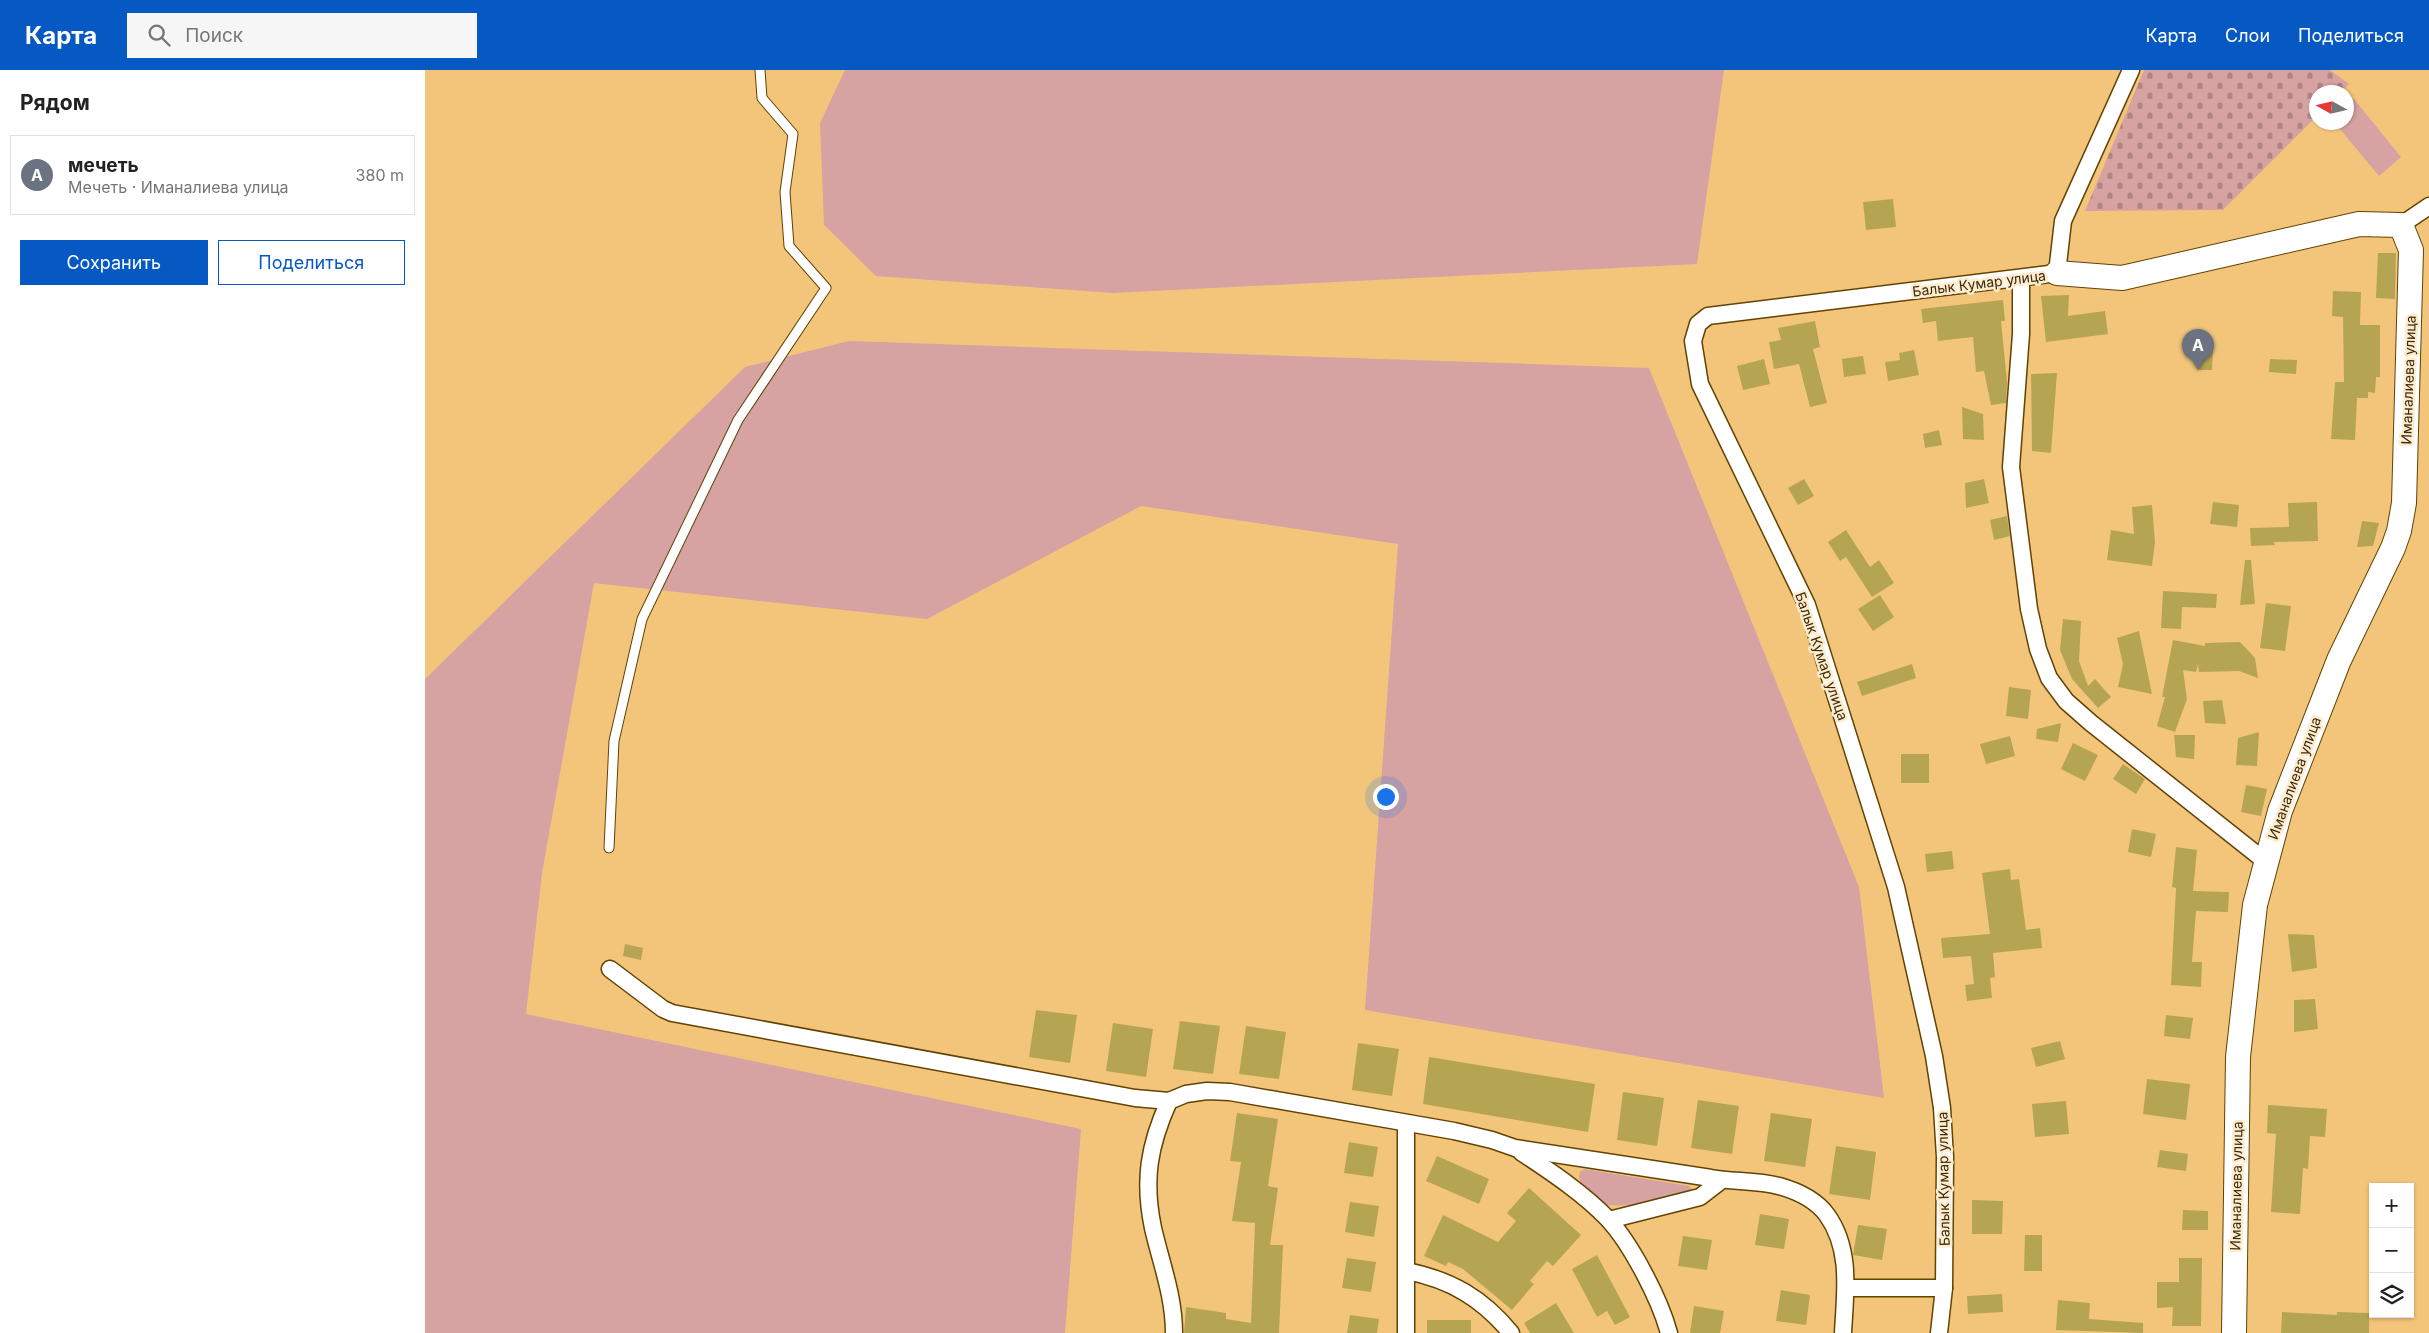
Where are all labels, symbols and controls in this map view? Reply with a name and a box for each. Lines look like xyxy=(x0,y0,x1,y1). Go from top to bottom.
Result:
search box xyxy=(127,13,477,58)
text: Карта xyxy=(25,21,97,50)
icon: search xyxy=(145,21,173,49)
text: Поиск xyxy=(185,24,243,47)
text: Карта xyxy=(2145,25,2197,46)
text: Слои xyxy=(2225,25,2270,46)
text: Поделиться xyxy=(2298,25,2404,46)
north arrow xyxy=(2309,85,2354,130)
text: Рядом xyxy=(20,90,90,115)
text: мечеть xyxy=(68,154,139,177)
text: A xyxy=(31,165,43,185)
text: 380 m xyxy=(356,165,404,185)
text: Мечеть · Иманалиева улица xyxy=(68,177,289,197)
button: Сохранить xyxy=(20,240,208,285)
button: Поделиться xyxy=(218,240,405,285)
street label: Балык Кумар улица xyxy=(1911,266,2047,300)
street label: Иманалиева улица xyxy=(2397,315,2419,445)
pin: A xyxy=(2182,329,2214,370)
street label: Балык Кумар улица xyxy=(1792,590,1852,722)
street label: Иманалиева улица xyxy=(2264,714,2324,842)
your location xyxy=(1373,784,1399,810)
street label: Балык Кумар улица xyxy=(1933,1112,1953,1246)
street label: Иманалиева улица xyxy=(2226,1121,2246,1251)
map controls xyxy=(2369,1183,2414,1318)
button: + xyxy=(2369,1183,2414,1228)
button: − xyxy=(2369,1228,2414,1273)
button: layers xyxy=(2369,1273,2414,1318)

